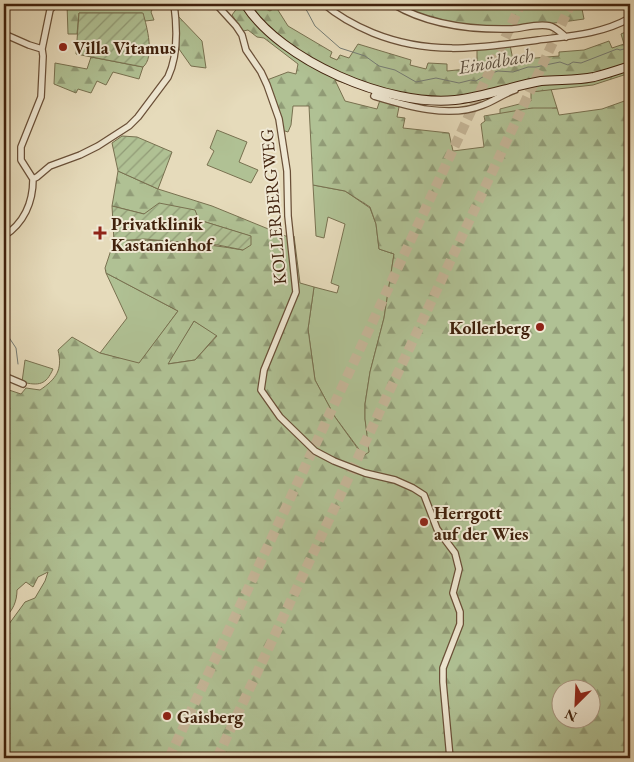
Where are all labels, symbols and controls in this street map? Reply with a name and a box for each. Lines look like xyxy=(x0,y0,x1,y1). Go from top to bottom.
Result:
place label: Villa Vitamus xyxy=(73,36,176,59)
marker: Villa Vitamus xyxy=(57,41,69,53)
water label: Einödbach xyxy=(456,42,535,80)
street label: KOLLERBERGWEG xyxy=(255,128,291,286)
place label: Privatklinik Kastanienhof xyxy=(111,212,215,256)
marker: Privatklinik Kastanienhof xyxy=(93,226,107,240)
place label: Kollerberg xyxy=(449,316,531,339)
marker: Kollerberg xyxy=(534,321,546,333)
place label: Herrgott auf der Wies xyxy=(434,501,529,545)
marker: Herrgott auf der Wies xyxy=(418,516,430,528)
north arrow xyxy=(552,680,602,730)
place label: Gaisberg xyxy=(177,705,244,728)
text: N xyxy=(561,705,580,726)
marker: Gaisberg xyxy=(161,710,173,722)

